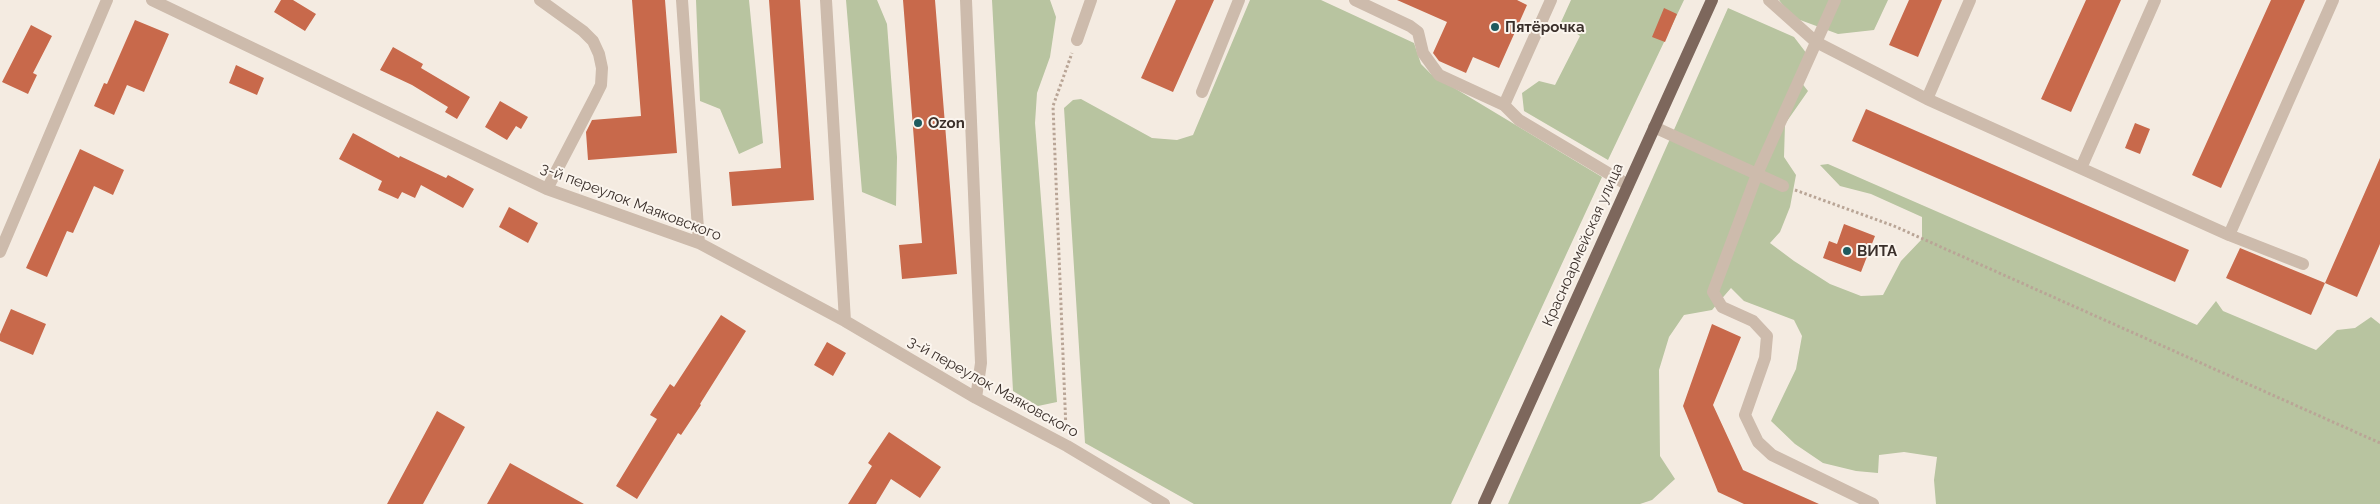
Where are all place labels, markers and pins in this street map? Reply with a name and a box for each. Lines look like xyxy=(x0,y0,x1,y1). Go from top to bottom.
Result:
place label: Пятёрочка xyxy=(1505,18,1585,36)
marker: Пятёрочка xyxy=(1489,21,1501,33)
place label: Ozon xyxy=(928,114,965,132)
marker: Ozon xyxy=(912,117,924,129)
place label: ВИТА xyxy=(1857,242,1897,260)
marker: ВИТА xyxy=(1841,245,1853,257)

